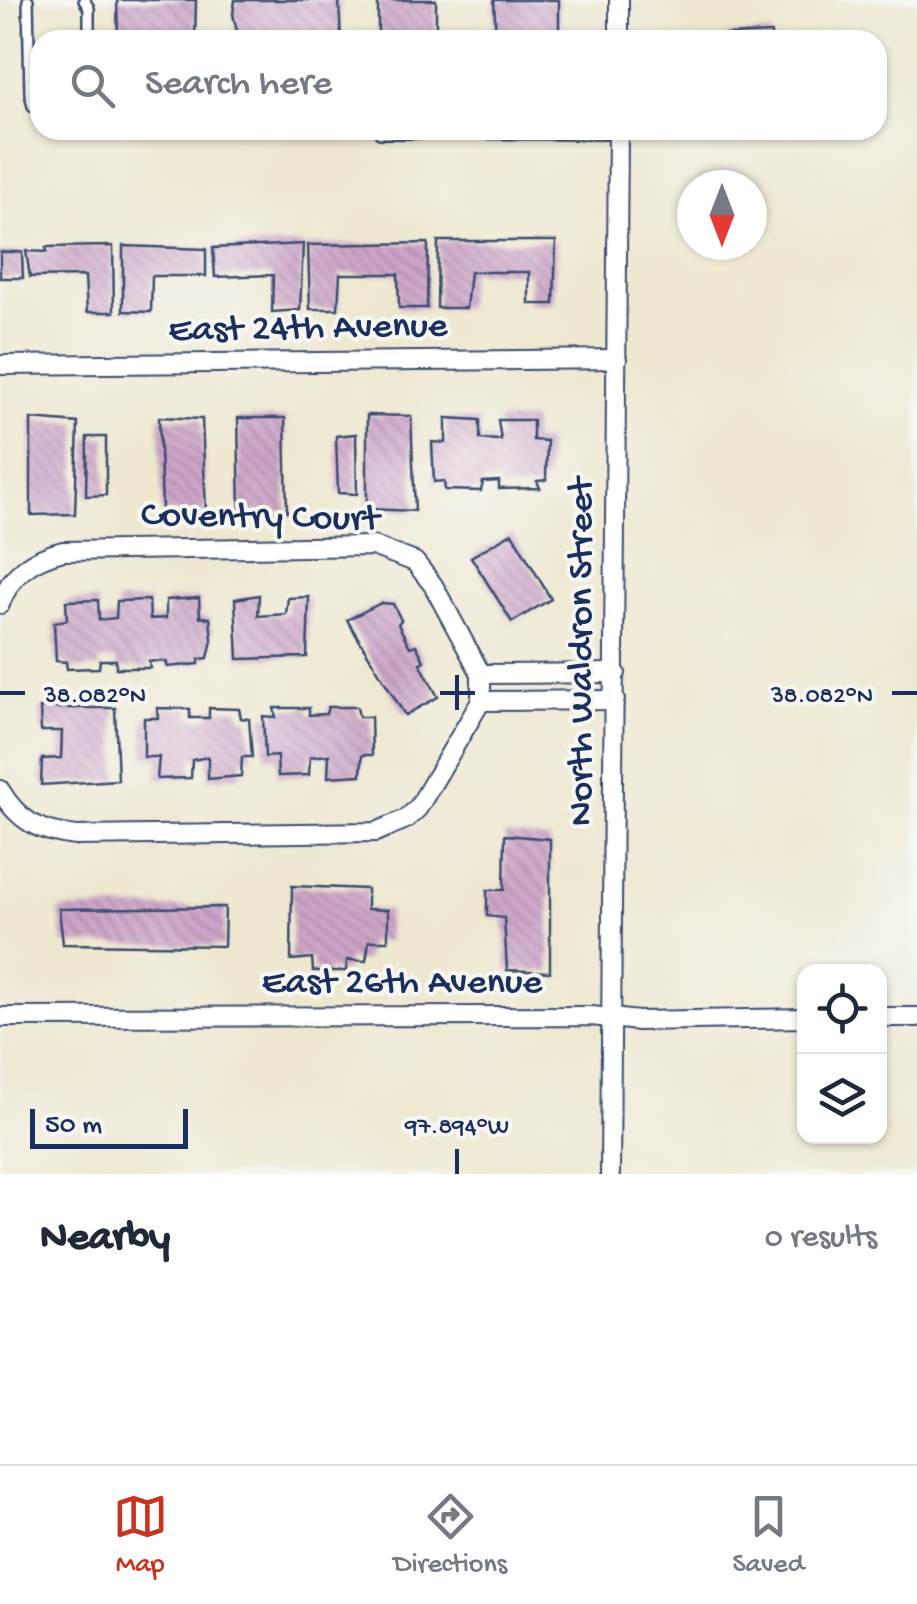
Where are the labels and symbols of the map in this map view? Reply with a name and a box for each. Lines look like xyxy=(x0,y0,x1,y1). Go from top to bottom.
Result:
north arrow xyxy=(677,170,767,260)
street label: East 24th Avenue xyxy=(168,306,448,354)
street label: North Waldron Street xyxy=(561,474,605,826)
street label: Coventry Court xyxy=(140,495,383,543)
text: 38.082°N xyxy=(43,683,146,712)
text: 38.082°N xyxy=(770,683,873,712)
street label: East 26th Avenue xyxy=(262,962,543,1006)
scale bar xyxy=(30,1104,188,1148)
text: 97.894°W xyxy=(404,1114,509,1143)

